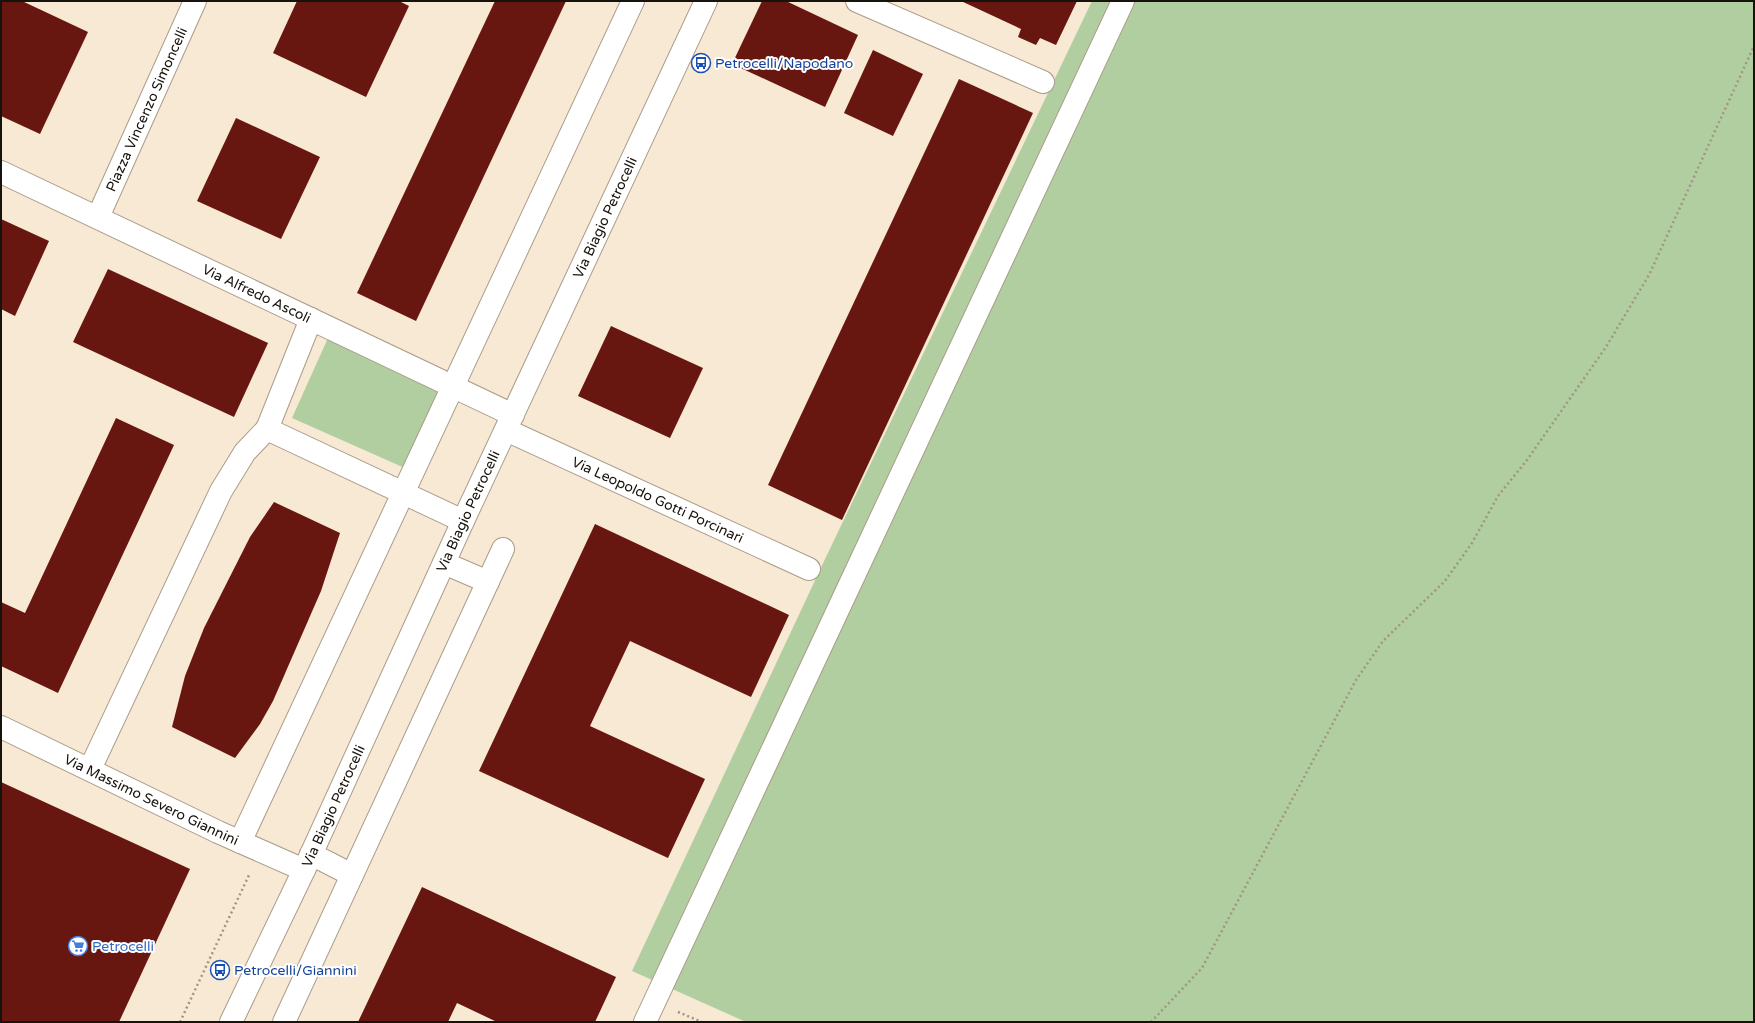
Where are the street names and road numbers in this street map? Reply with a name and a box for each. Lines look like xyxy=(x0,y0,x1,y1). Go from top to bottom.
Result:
street label: Piazza Vincenzo Simoncelli xyxy=(102,24,191,194)
street label: Via Biagio Petrocelli xyxy=(569,154,640,281)
street label: Via Alfredo Ascoli xyxy=(200,260,314,326)
street label: Via Biagio Petrocelli xyxy=(432,448,503,575)
street label: Via Leopoldo Gotti Porcinari xyxy=(569,453,746,546)
street label: Via Biagio Petrocelli xyxy=(298,742,368,870)
street label: Via Massimo Severo Giannini xyxy=(61,750,241,849)

